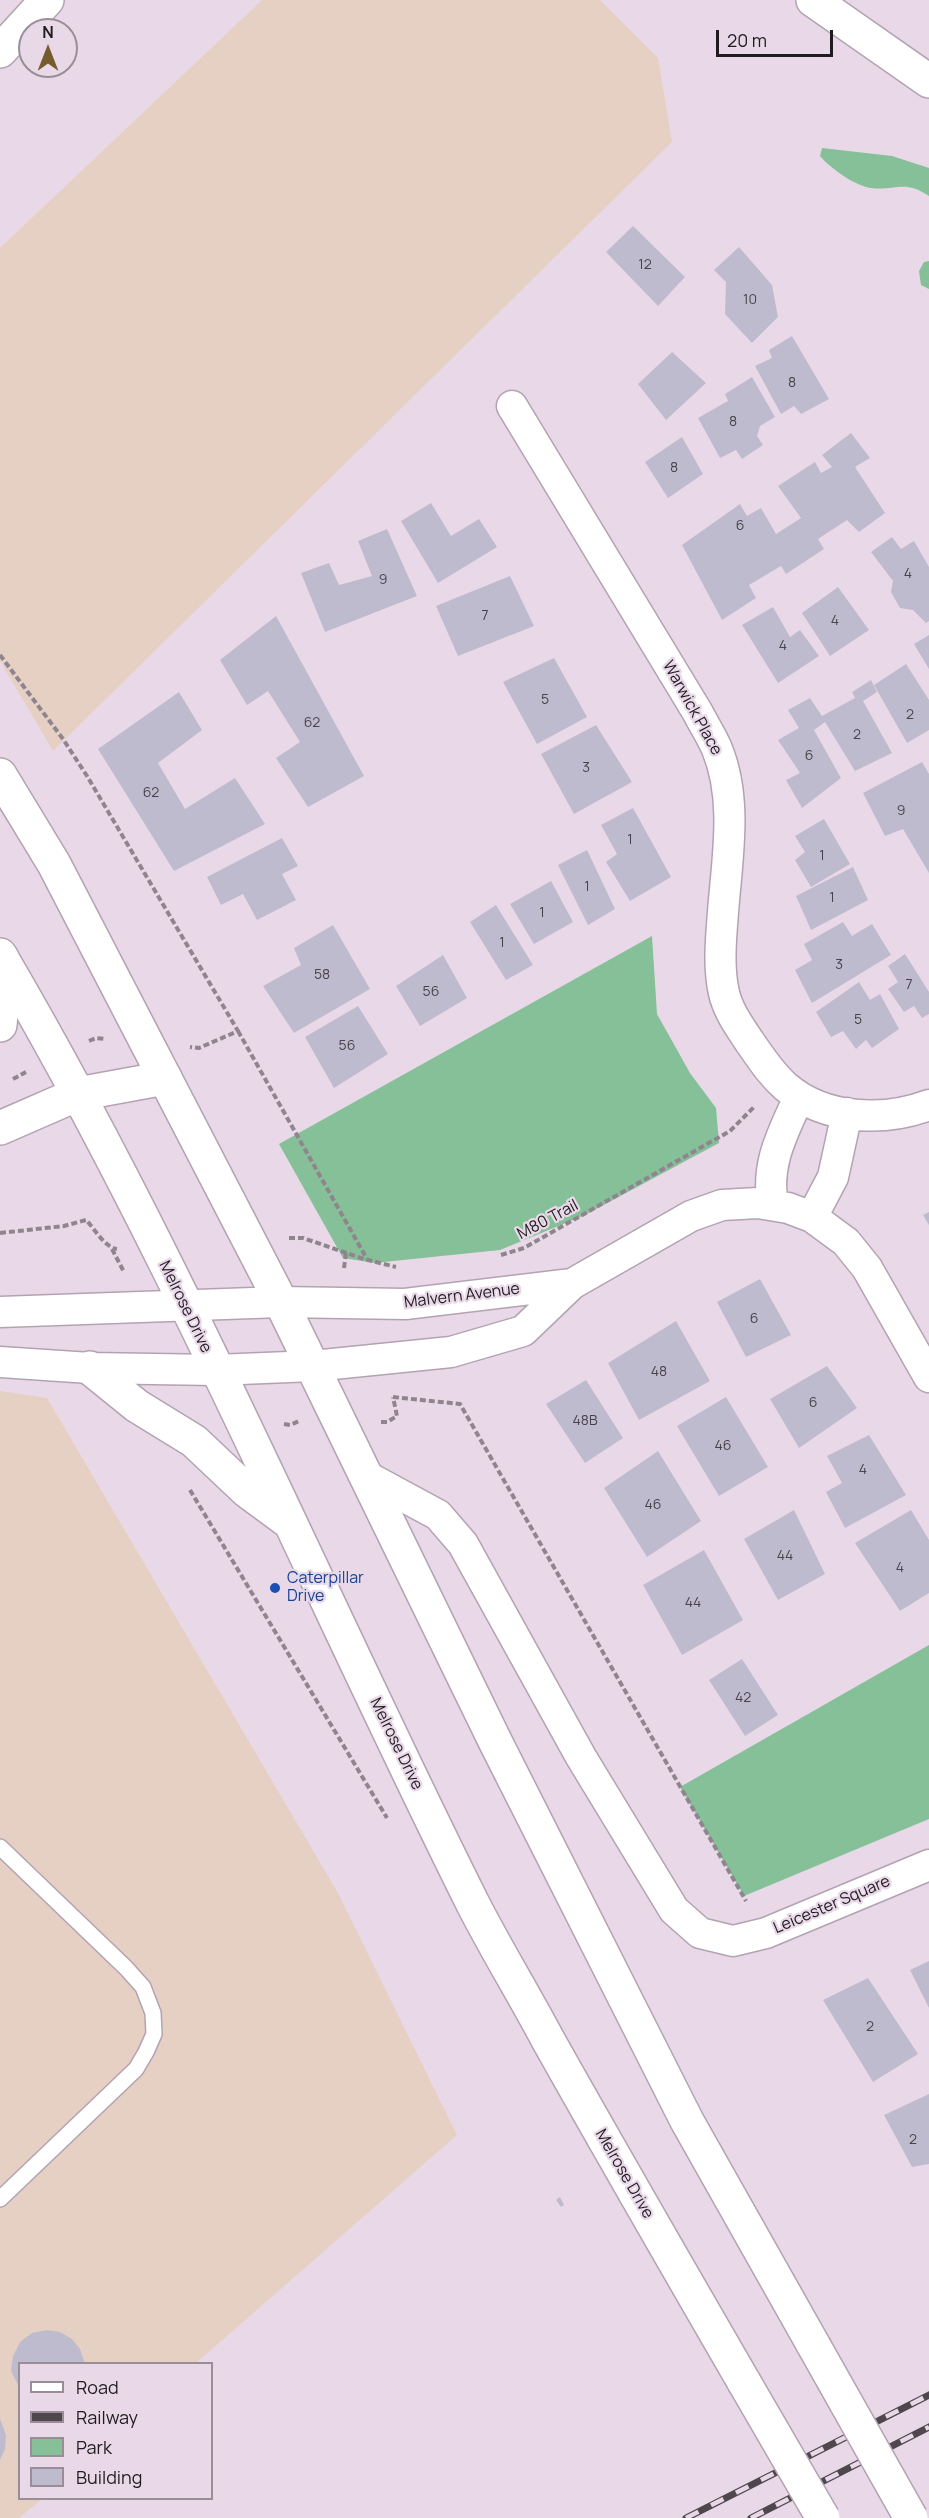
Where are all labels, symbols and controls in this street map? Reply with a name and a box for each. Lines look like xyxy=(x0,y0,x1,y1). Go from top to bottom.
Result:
north arrow xyxy=(18,18,78,78)
scale bar xyxy=(719,18,836,56)
text: N xyxy=(42,21,54,43)
text: 20 m xyxy=(727,28,767,52)
house number: 12 xyxy=(638,257,652,273)
house number: 10 xyxy=(743,292,757,308)
house number: 8 xyxy=(788,375,796,391)
house number: 8 xyxy=(729,414,737,430)
house number: 8 xyxy=(670,460,678,476)
house number: 6 xyxy=(736,518,744,534)
house number: 4 xyxy=(904,566,912,582)
house number: 9 xyxy=(379,572,387,588)
house number: 7 xyxy=(481,608,489,624)
house number: 4 xyxy=(831,613,839,629)
house number: 4 xyxy=(779,638,787,654)
street label: Warwick Place xyxy=(658,657,726,759)
house number: 5 xyxy=(541,692,549,708)
house number: 2 xyxy=(906,707,914,723)
house number: 62 xyxy=(304,715,320,731)
house number: 2 xyxy=(853,727,861,743)
house number: 6 xyxy=(805,748,813,764)
house number: 3 xyxy=(582,760,590,776)
house number: 62 xyxy=(143,785,159,801)
house number: 9 xyxy=(897,803,905,819)
house number: 1 xyxy=(627,832,633,848)
house number: 1 xyxy=(819,848,825,864)
house number: 1 xyxy=(584,879,590,895)
house number: 1 xyxy=(829,890,835,906)
house number: 1 xyxy=(539,905,545,921)
house number: 1 xyxy=(499,935,505,951)
house number: 3 xyxy=(835,957,843,973)
house number: 58 xyxy=(314,967,330,983)
house number: 7 xyxy=(905,977,913,993)
house number: 56 xyxy=(423,984,439,1000)
house number: 5 xyxy=(854,1012,862,1028)
house number: 56 xyxy=(339,1038,355,1054)
street label: M80 Trail xyxy=(514,1196,582,1244)
street label: Melrose Drive xyxy=(154,1258,216,1356)
street label: Malvern Avenue xyxy=(403,1279,521,1313)
house number: 6 xyxy=(750,1311,758,1327)
house number: 48 xyxy=(651,1364,667,1380)
house number: 6 xyxy=(809,1395,817,1411)
house number: 48B xyxy=(573,1413,597,1429)
house number: 46 xyxy=(715,1438,731,1454)
house number: 4 xyxy=(859,1462,867,1478)
house number: 46 xyxy=(645,1497,661,1513)
house number: 44 xyxy=(777,1548,793,1564)
house number: 4 xyxy=(896,1560,904,1576)
place label: Caterpillar Drive xyxy=(287,1569,364,1607)
marker: Caterpillar Drive xyxy=(268,1581,282,1595)
house number: 44 xyxy=(685,1595,701,1611)
house number: 42 xyxy=(735,1690,751,1706)
street label: Melrose Drive xyxy=(365,1695,427,1793)
street label: Leicester Square xyxy=(771,1872,893,1938)
house number: 2 xyxy=(866,2019,874,2035)
street label: Melrose Drive xyxy=(591,2126,657,2222)
house number: 2 xyxy=(909,2132,917,2148)
legend xyxy=(18,2362,213,2500)
text: Road xyxy=(76,2375,119,2399)
text: Railway xyxy=(76,2405,138,2429)
text: Park xyxy=(76,2435,112,2459)
text: Building xyxy=(76,2465,142,2489)

